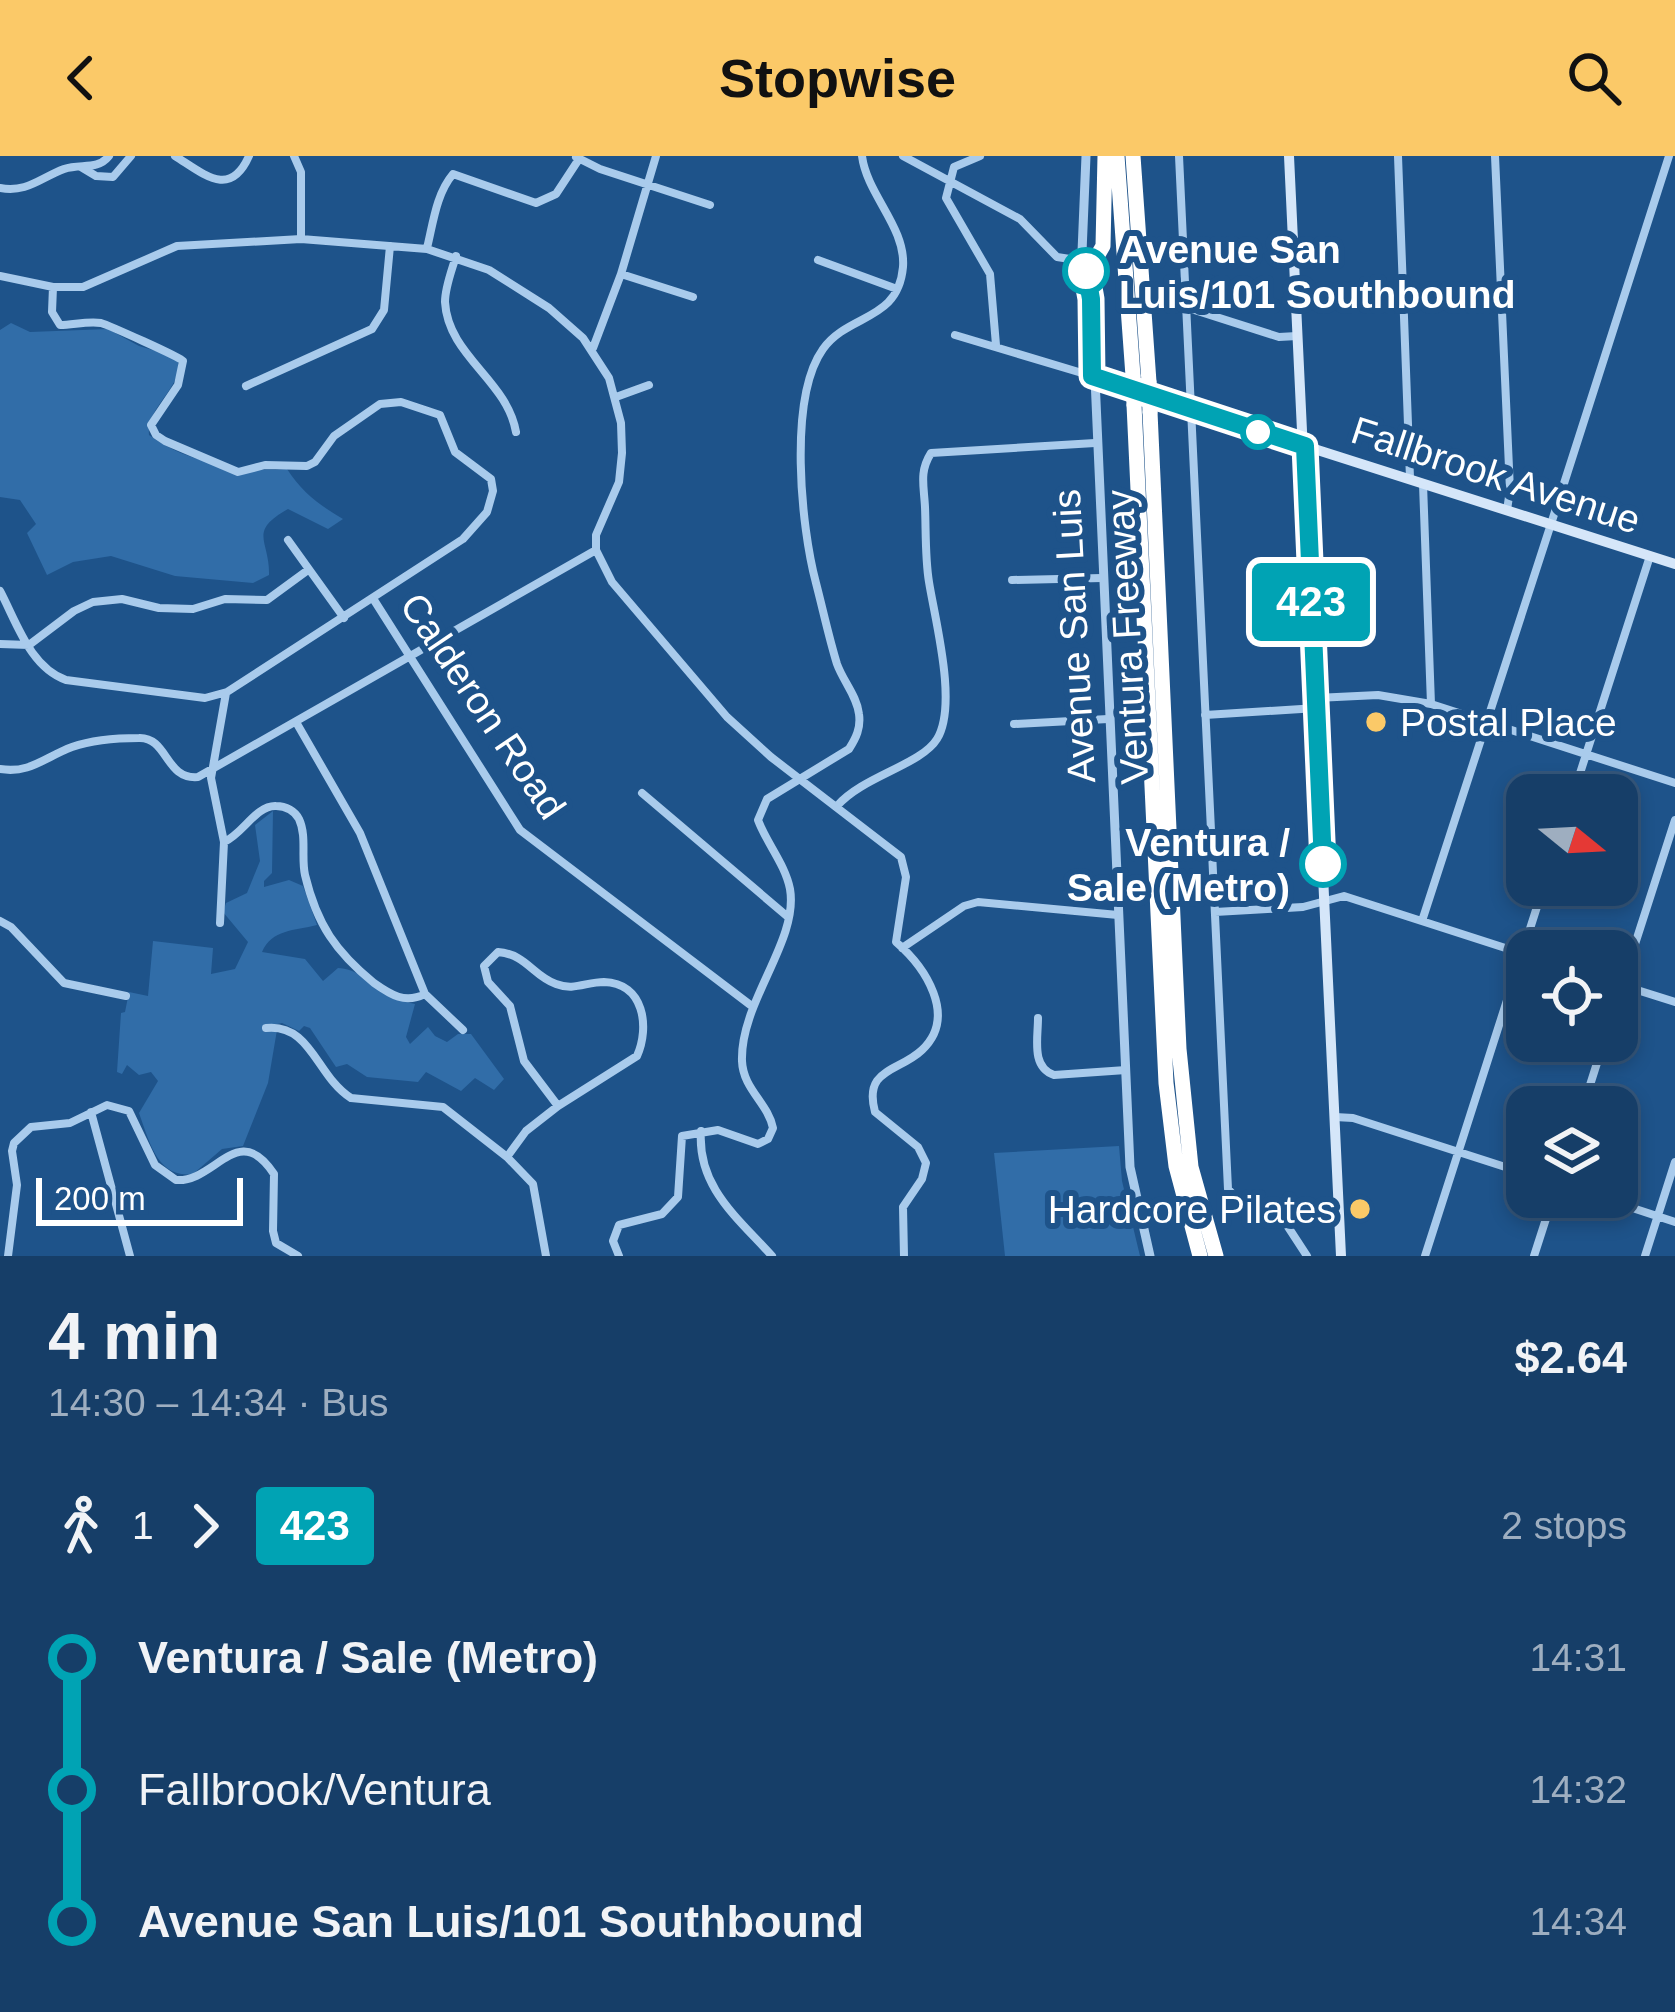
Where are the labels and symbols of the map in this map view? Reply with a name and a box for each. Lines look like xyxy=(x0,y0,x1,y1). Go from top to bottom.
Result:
place label: Avenue San Luis/101 Southbound xyxy=(1119,228,1516,316)
marker: Avenue San Luis/101 Southbound xyxy=(1064,249,1108,293)
street label: Fallbrook Avenue xyxy=(1346,408,1646,542)
unlabelled marker xyxy=(1242,416,1274,448)
street label: Avenue San Luis xyxy=(1045,488,1103,784)
street label: Ventura Freeway xyxy=(1098,488,1156,785)
line badge: 423 xyxy=(1242,563,1380,641)
street label: Calderon Road xyxy=(392,585,574,827)
place label: Postal Place xyxy=(1400,701,1617,744)
marker: Postal Place xyxy=(1363,709,1389,735)
north arrow xyxy=(1506,774,1638,906)
place label: Ventura / Sale (Metro) xyxy=(1067,821,1290,909)
marker: Ventura / Sale (Metro) xyxy=(1301,842,1345,886)
scale bar xyxy=(36,1172,243,1225)
place label: Hardcore Pilates xyxy=(1048,1188,1336,1231)
marker: Hardcore Pilates xyxy=(1347,1196,1373,1222)

